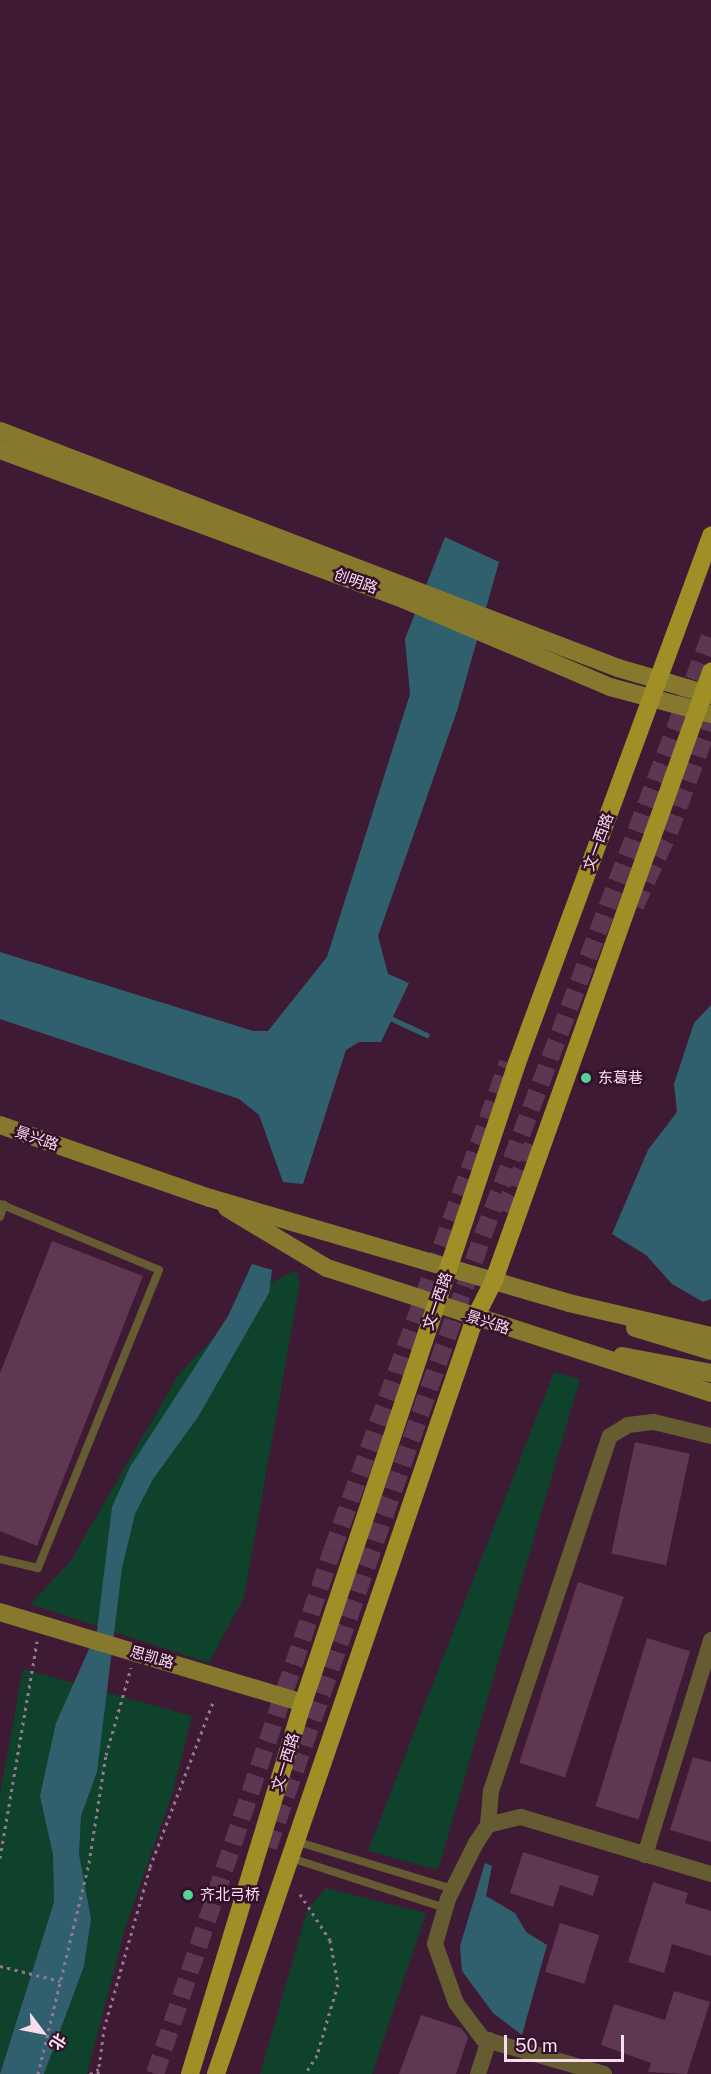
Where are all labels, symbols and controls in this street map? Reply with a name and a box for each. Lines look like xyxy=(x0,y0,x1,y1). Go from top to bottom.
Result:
street label: 创明路 xyxy=(332,565,380,597)
street label: 文一西路 xyxy=(579,811,617,873)
place label: 东葛巷 xyxy=(598,1069,643,1087)
marker: 东葛巷 xyxy=(579,1071,593,1085)
street label: 景兴路 xyxy=(13,1122,61,1154)
street label: 文一西路 xyxy=(419,1270,455,1332)
street label: 景兴路 xyxy=(464,1306,512,1338)
street label: 思凯路 xyxy=(128,1642,176,1672)
street label: 文一西路 xyxy=(268,1731,302,1793)
place label: 齐北弓桥 xyxy=(200,1886,260,1904)
marker: 齐北弓桥 xyxy=(181,1888,195,1902)
north arrow xyxy=(12,2002,72,2062)
scale bar xyxy=(507,2023,627,2061)
text: 北 xyxy=(45,2030,70,2054)
text: 50 m xyxy=(515,2035,558,2056)

